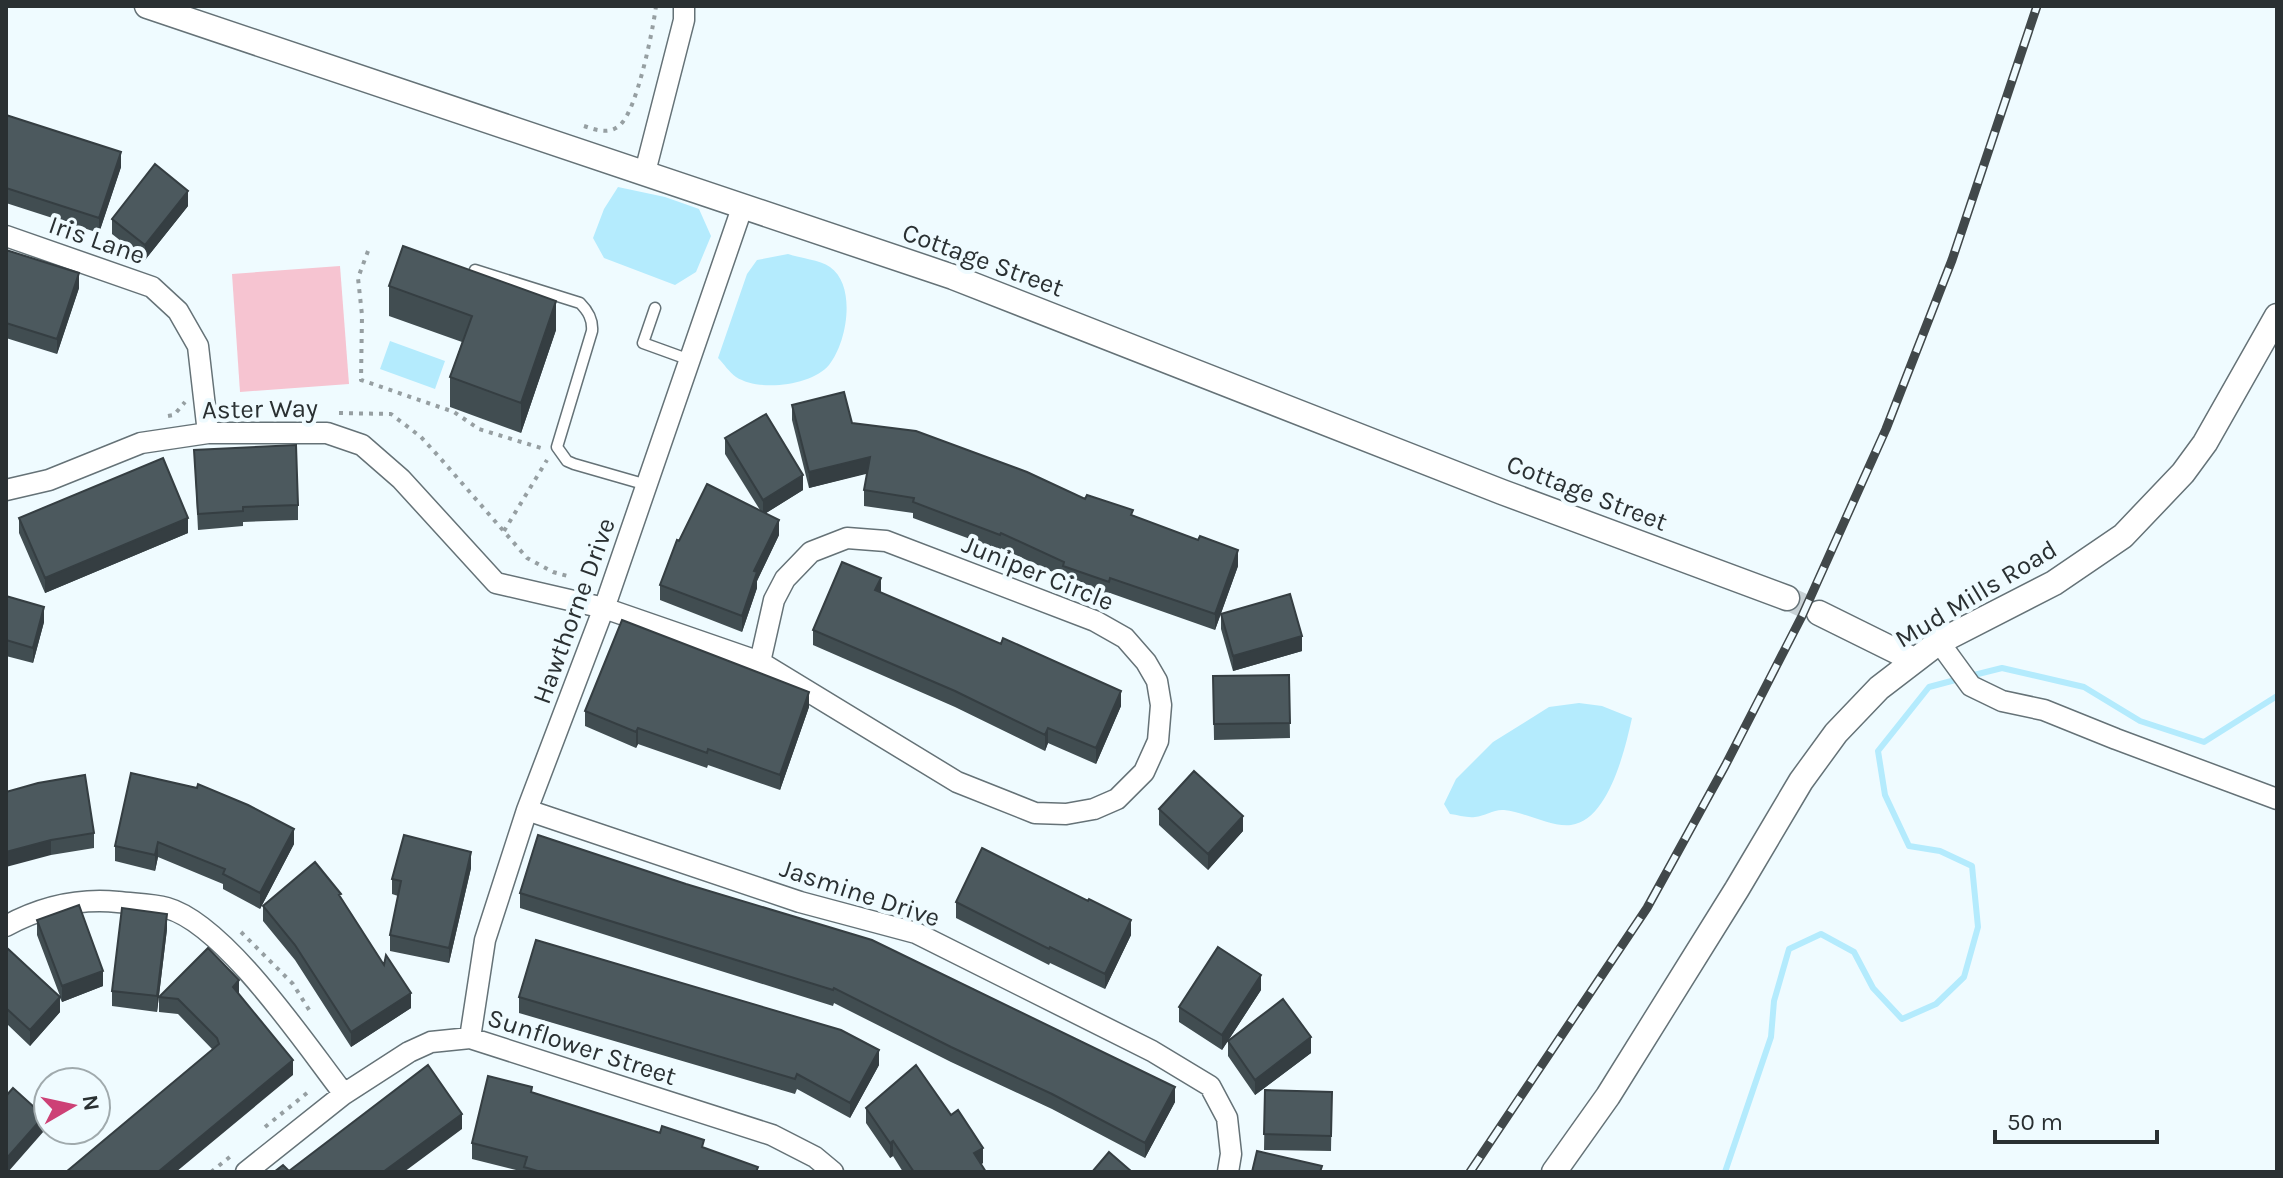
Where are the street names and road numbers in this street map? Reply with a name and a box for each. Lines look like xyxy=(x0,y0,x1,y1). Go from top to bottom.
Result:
street label: Iris Lane xyxy=(45,209,149,271)
street label: Cottage Street xyxy=(898,216,1068,304)
street label: Aster Way xyxy=(202,392,318,426)
street label: Cottage Street xyxy=(1502,448,1672,538)
street label: Hawthorne Drive xyxy=(526,514,622,708)
street label: Juniper Circle xyxy=(958,528,1118,618)
street label: Mud Mills Road xyxy=(1889,533,2063,655)
street label: Jasmine Drive xyxy=(776,853,944,933)
street label: Sunflower Street xyxy=(484,1002,681,1092)

